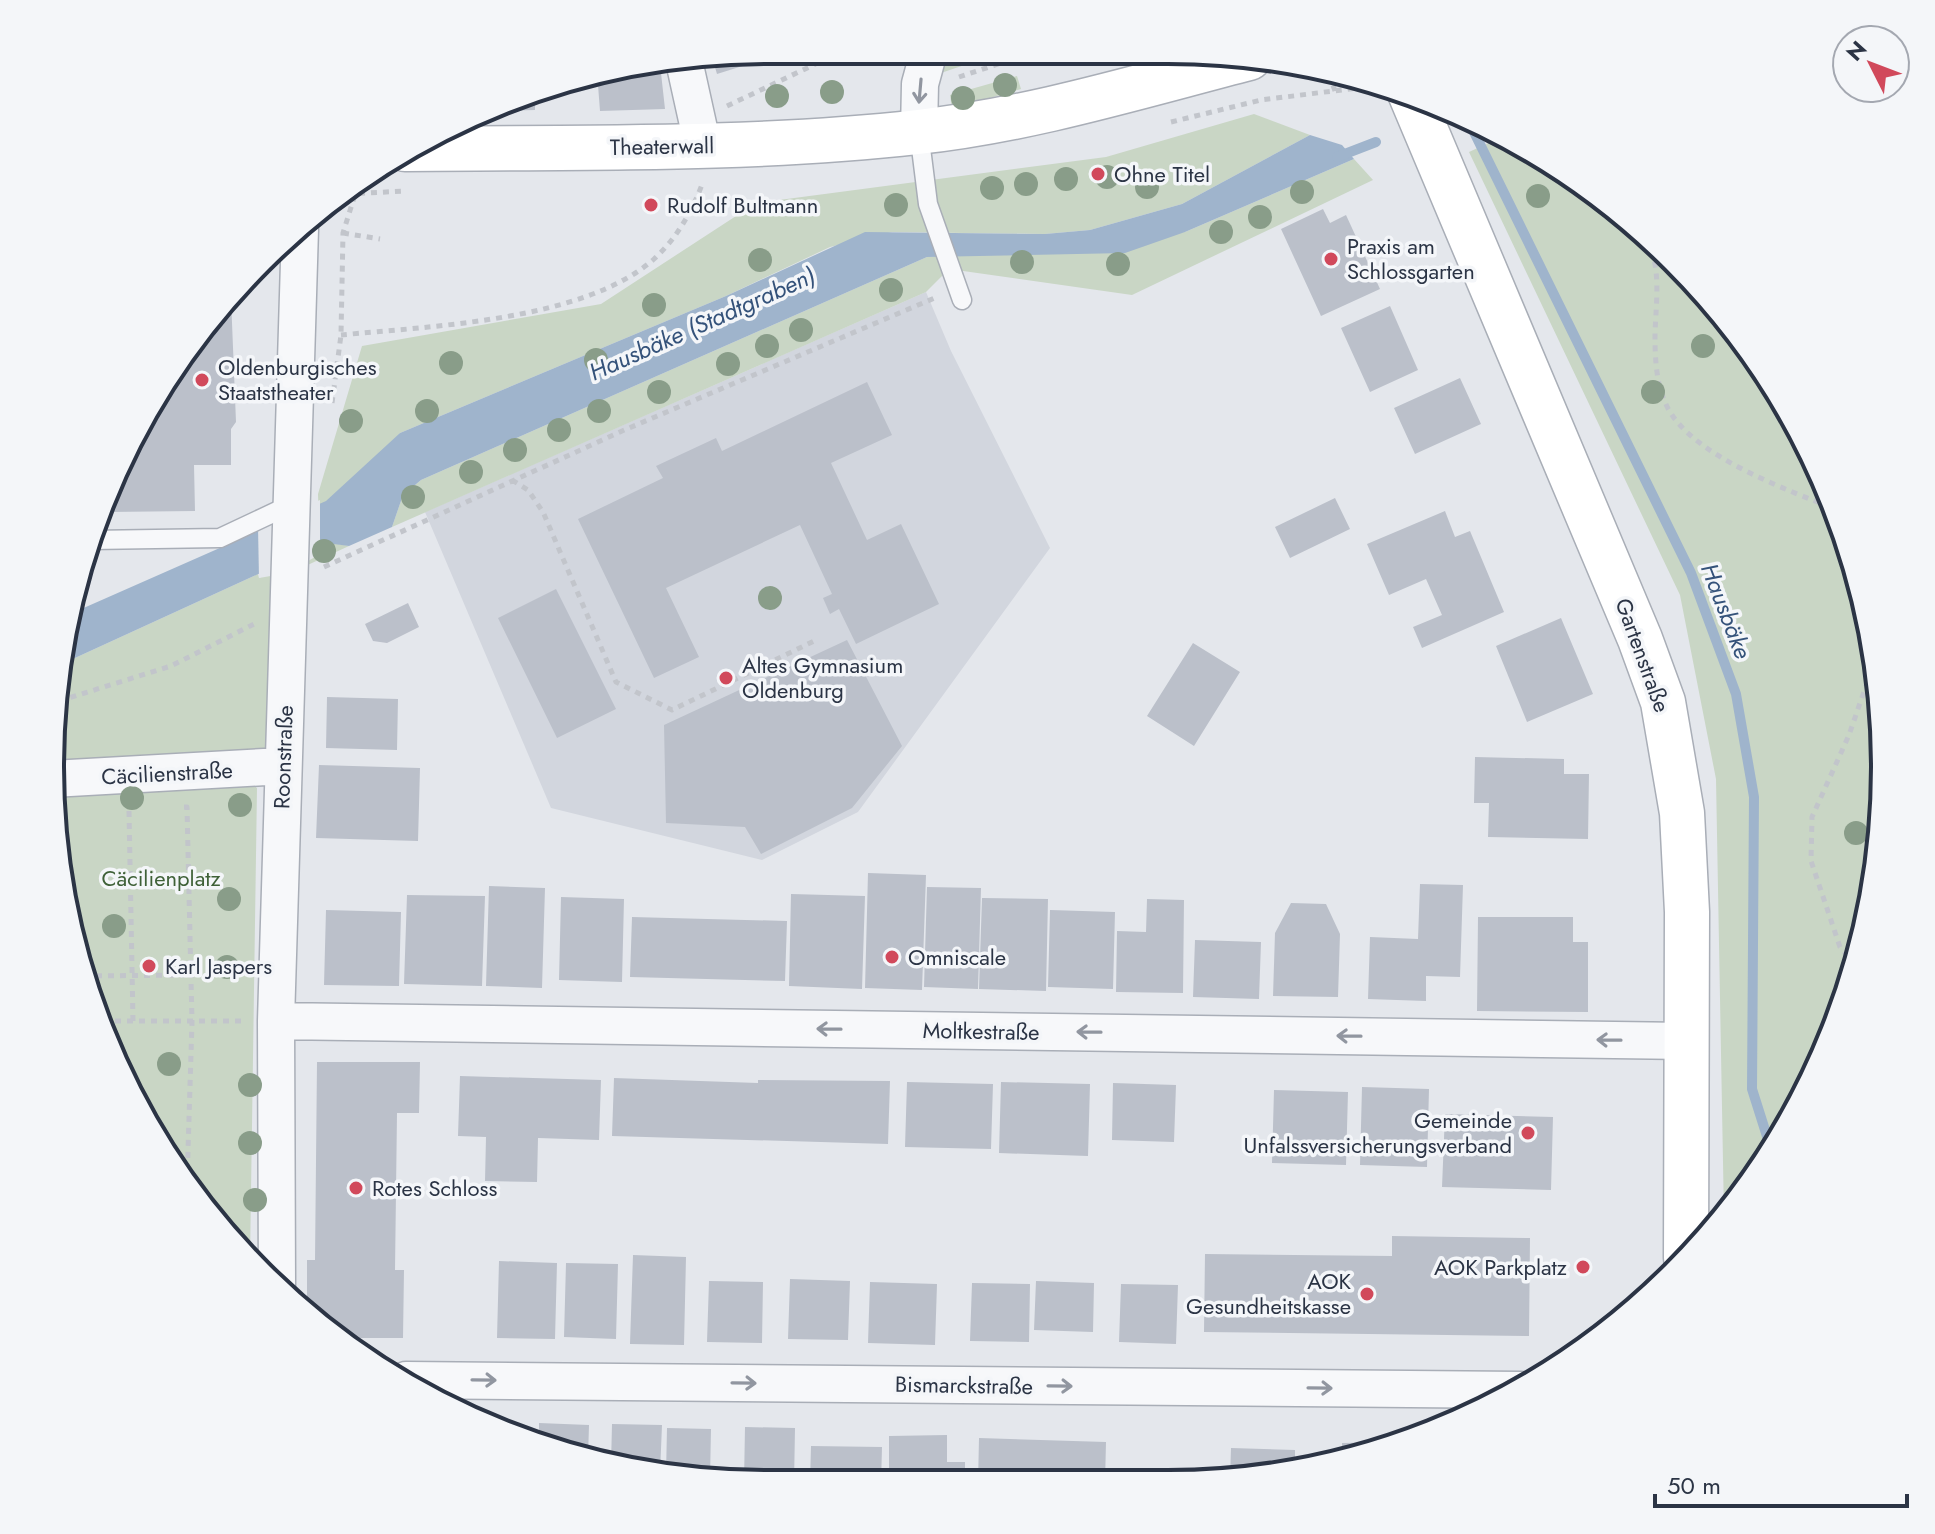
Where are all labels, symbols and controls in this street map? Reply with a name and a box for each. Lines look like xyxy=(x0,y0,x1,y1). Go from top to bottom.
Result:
north arrow xyxy=(1831,24,1911,104)
text: N xyxy=(1838,33,1874,68)
one-way arrow xyxy=(913,77,928,104)
street label: Theaterwall xyxy=(610,129,714,163)
place label: Ohne Titel xyxy=(1114,158,1210,190)
marker: Ohne Titel xyxy=(1089,165,1107,183)
place label: Rudolf Bultmann xyxy=(667,189,818,221)
marker: Rudolf Bultmann xyxy=(642,196,660,214)
place label: Praxis am Schlossgarten xyxy=(1347,230,1475,287)
marker: Praxis am Schlossgarten xyxy=(1322,250,1340,268)
water label: Hausbäke (Stadtgraben) xyxy=(583,258,820,389)
place label: Oldenburgisches Staatstheater xyxy=(218,351,377,408)
marker: Oldenburgisches Staatstheater xyxy=(193,371,211,389)
water label: Hausbäke xyxy=(1692,558,1761,664)
street label: Gartenstraße xyxy=(1608,593,1678,717)
place label: Altes Gymnasium Oldenburg xyxy=(742,649,903,706)
marker: Altes Gymnasium Oldenburg xyxy=(717,669,735,687)
street label: Roonstraße xyxy=(265,705,301,809)
street label: Cäcilienstraße xyxy=(100,754,234,792)
park label: Cäcilienplatz xyxy=(101,862,221,894)
place label: Omniscale xyxy=(908,941,1006,973)
marker: Omniscale xyxy=(883,948,901,966)
place label: Karl Jaspers xyxy=(165,950,272,982)
marker: Karl Jaspers xyxy=(140,957,158,975)
street label: Moltkestraße xyxy=(922,1014,1040,1048)
one-way arrow xyxy=(816,1021,843,1036)
one-way arrow xyxy=(1076,1025,1103,1040)
one-way arrow xyxy=(1336,1028,1363,1044)
one-way arrow xyxy=(1596,1032,1623,1048)
place label: Gemeinde Unfalssversicherungsverband xyxy=(1244,1104,1512,1161)
marker: Gemeinde Unfalssversicherungsverband xyxy=(1519,1124,1537,1142)
place label: Rotes Schloss xyxy=(372,1172,497,1204)
marker: Rotes Schloss xyxy=(347,1179,365,1197)
place label: AOK Parkplatz xyxy=(1434,1251,1567,1283)
marker: AOK Parkplatz xyxy=(1574,1258,1592,1276)
place label: AOK Gesundheitskasse xyxy=(1186,1265,1352,1322)
marker: AOK Gesundheitskasse xyxy=(1358,1285,1376,1303)
street label: Bismarckstraße xyxy=(895,1368,1033,1402)
one-way arrow xyxy=(470,1373,497,1388)
one-way arrow xyxy=(730,1375,757,1391)
one-way arrow xyxy=(1046,1378,1073,1394)
one-way arrow xyxy=(1306,1380,1333,1396)
scale bar xyxy=(1655,1458,1907,1508)
text: 50 m xyxy=(1667,1468,1721,1503)

